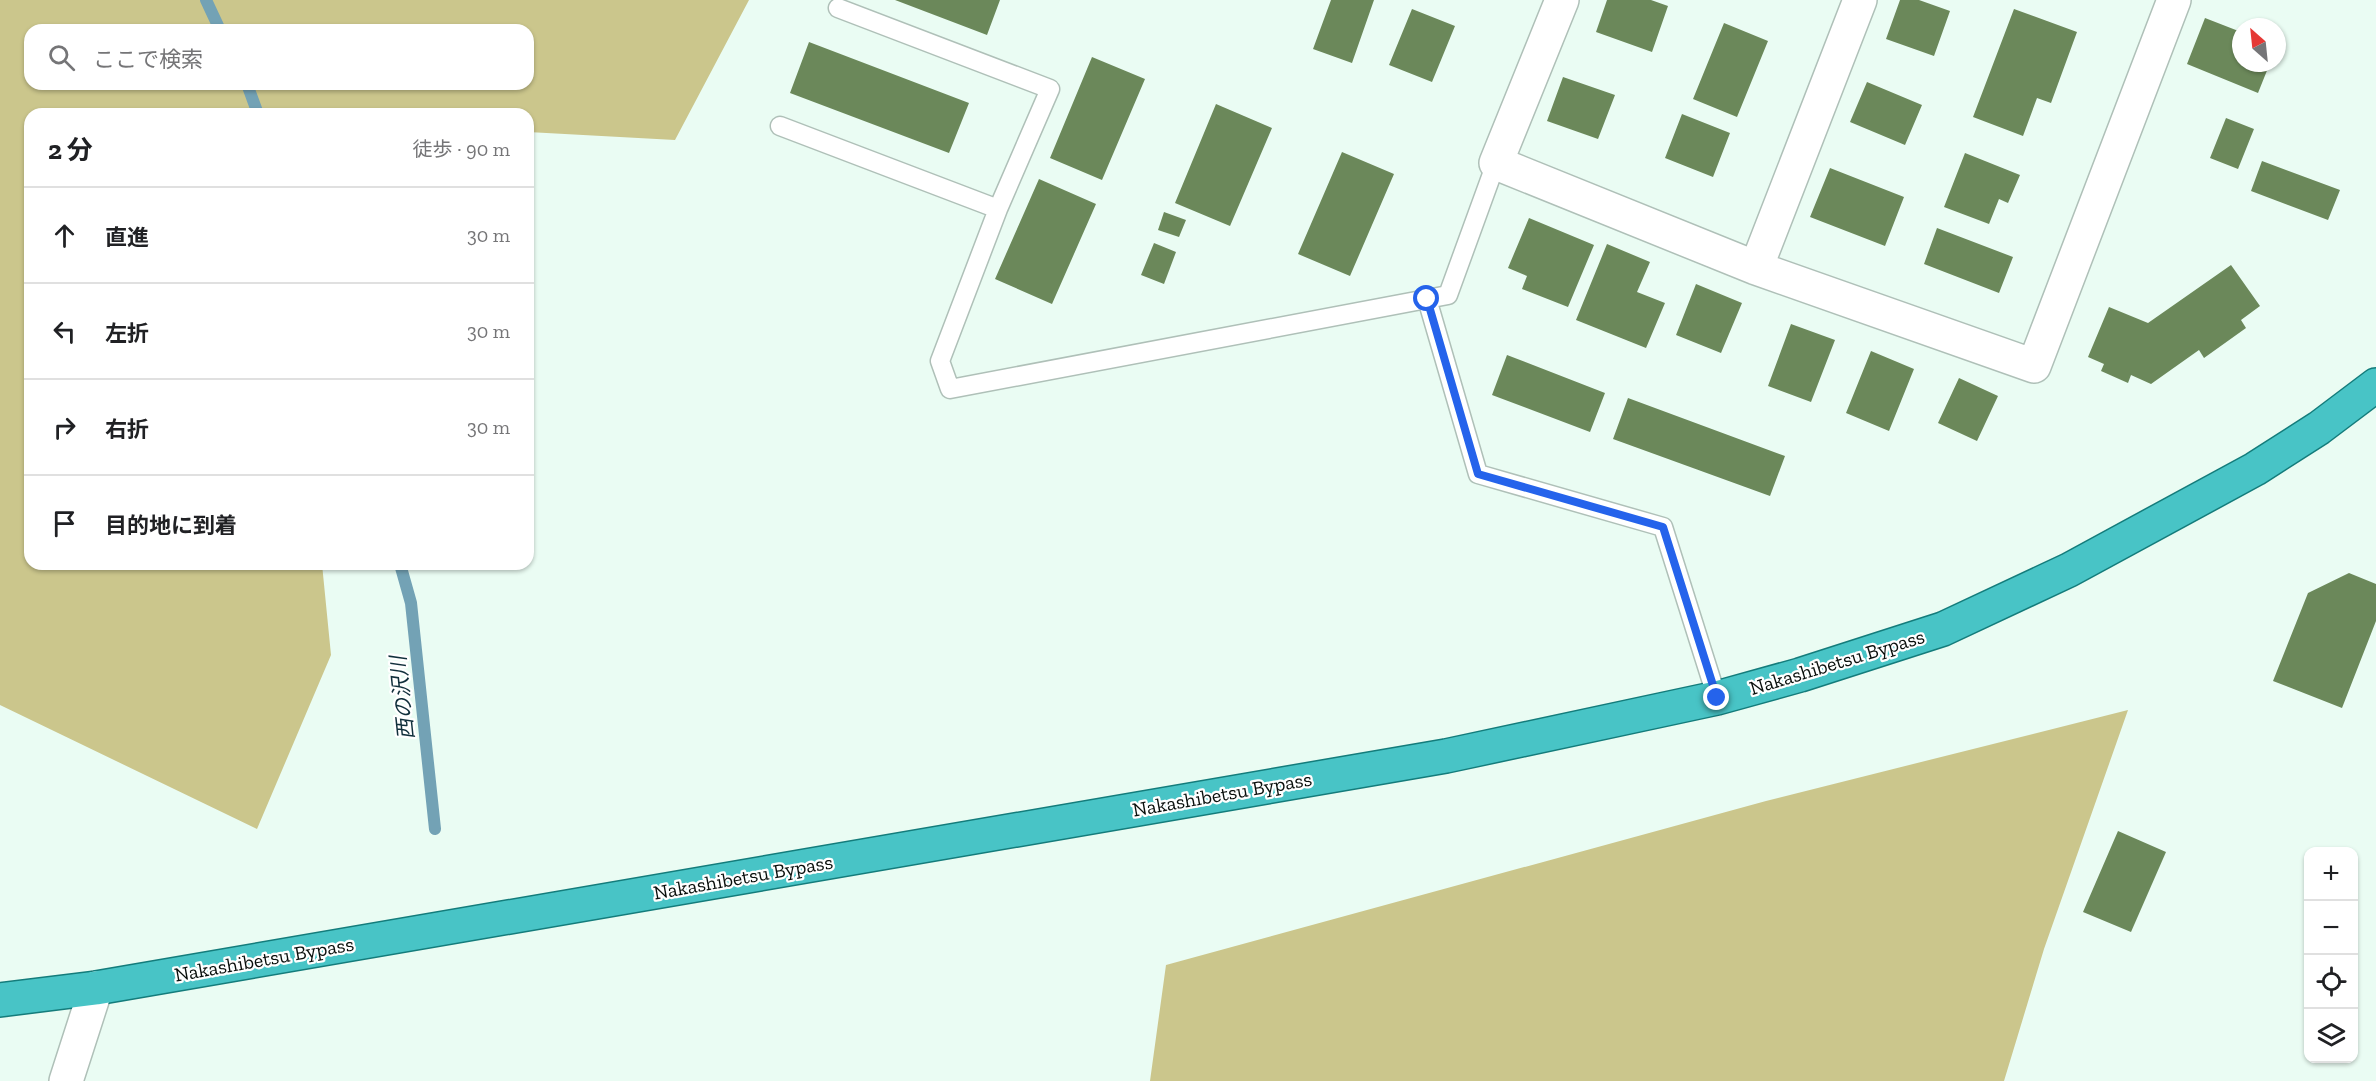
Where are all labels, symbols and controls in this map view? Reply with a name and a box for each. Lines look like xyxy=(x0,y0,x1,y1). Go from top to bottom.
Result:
north arrow xyxy=(2232,18,2286,72)
search box xyxy=(24,24,534,90)
icon: search xyxy=(45,41,78,74)
text: ここで検索 xyxy=(93,46,203,73)
text: 2 分 xyxy=(48,134,93,166)
text: 徒歩 · 90 m xyxy=(413,137,510,161)
icon: ahead xyxy=(48,219,81,252)
text: 30 m xyxy=(467,223,510,247)
text: 直進 xyxy=(105,224,149,251)
route start xyxy=(1413,285,1439,311)
icon: left xyxy=(48,315,81,348)
text: 30 m xyxy=(467,319,510,343)
text: 左折 xyxy=(105,320,149,347)
icon: right xyxy=(48,411,81,444)
text: 30 m xyxy=(467,415,510,439)
text: 右折 xyxy=(105,416,149,443)
icon: arrive xyxy=(48,507,81,540)
text: 目的地に到着 xyxy=(105,512,237,539)
street label: Nakashibetsu Bypass xyxy=(1747,624,1927,700)
water label: 西の沢川 xyxy=(385,653,419,741)
route end xyxy=(1703,684,1729,710)
street label: Nakashibetsu Bypass xyxy=(1130,766,1314,822)
map controls xyxy=(2304,847,2358,1063)
button: + xyxy=(2304,847,2358,901)
street label: Nakashibetsu Bypass xyxy=(651,849,835,905)
button: − xyxy=(2304,901,2358,955)
street label: Nakashibetsu Bypass xyxy=(172,931,356,987)
button: locate xyxy=(2304,955,2358,1009)
button: layers xyxy=(2304,1009,2358,1063)

